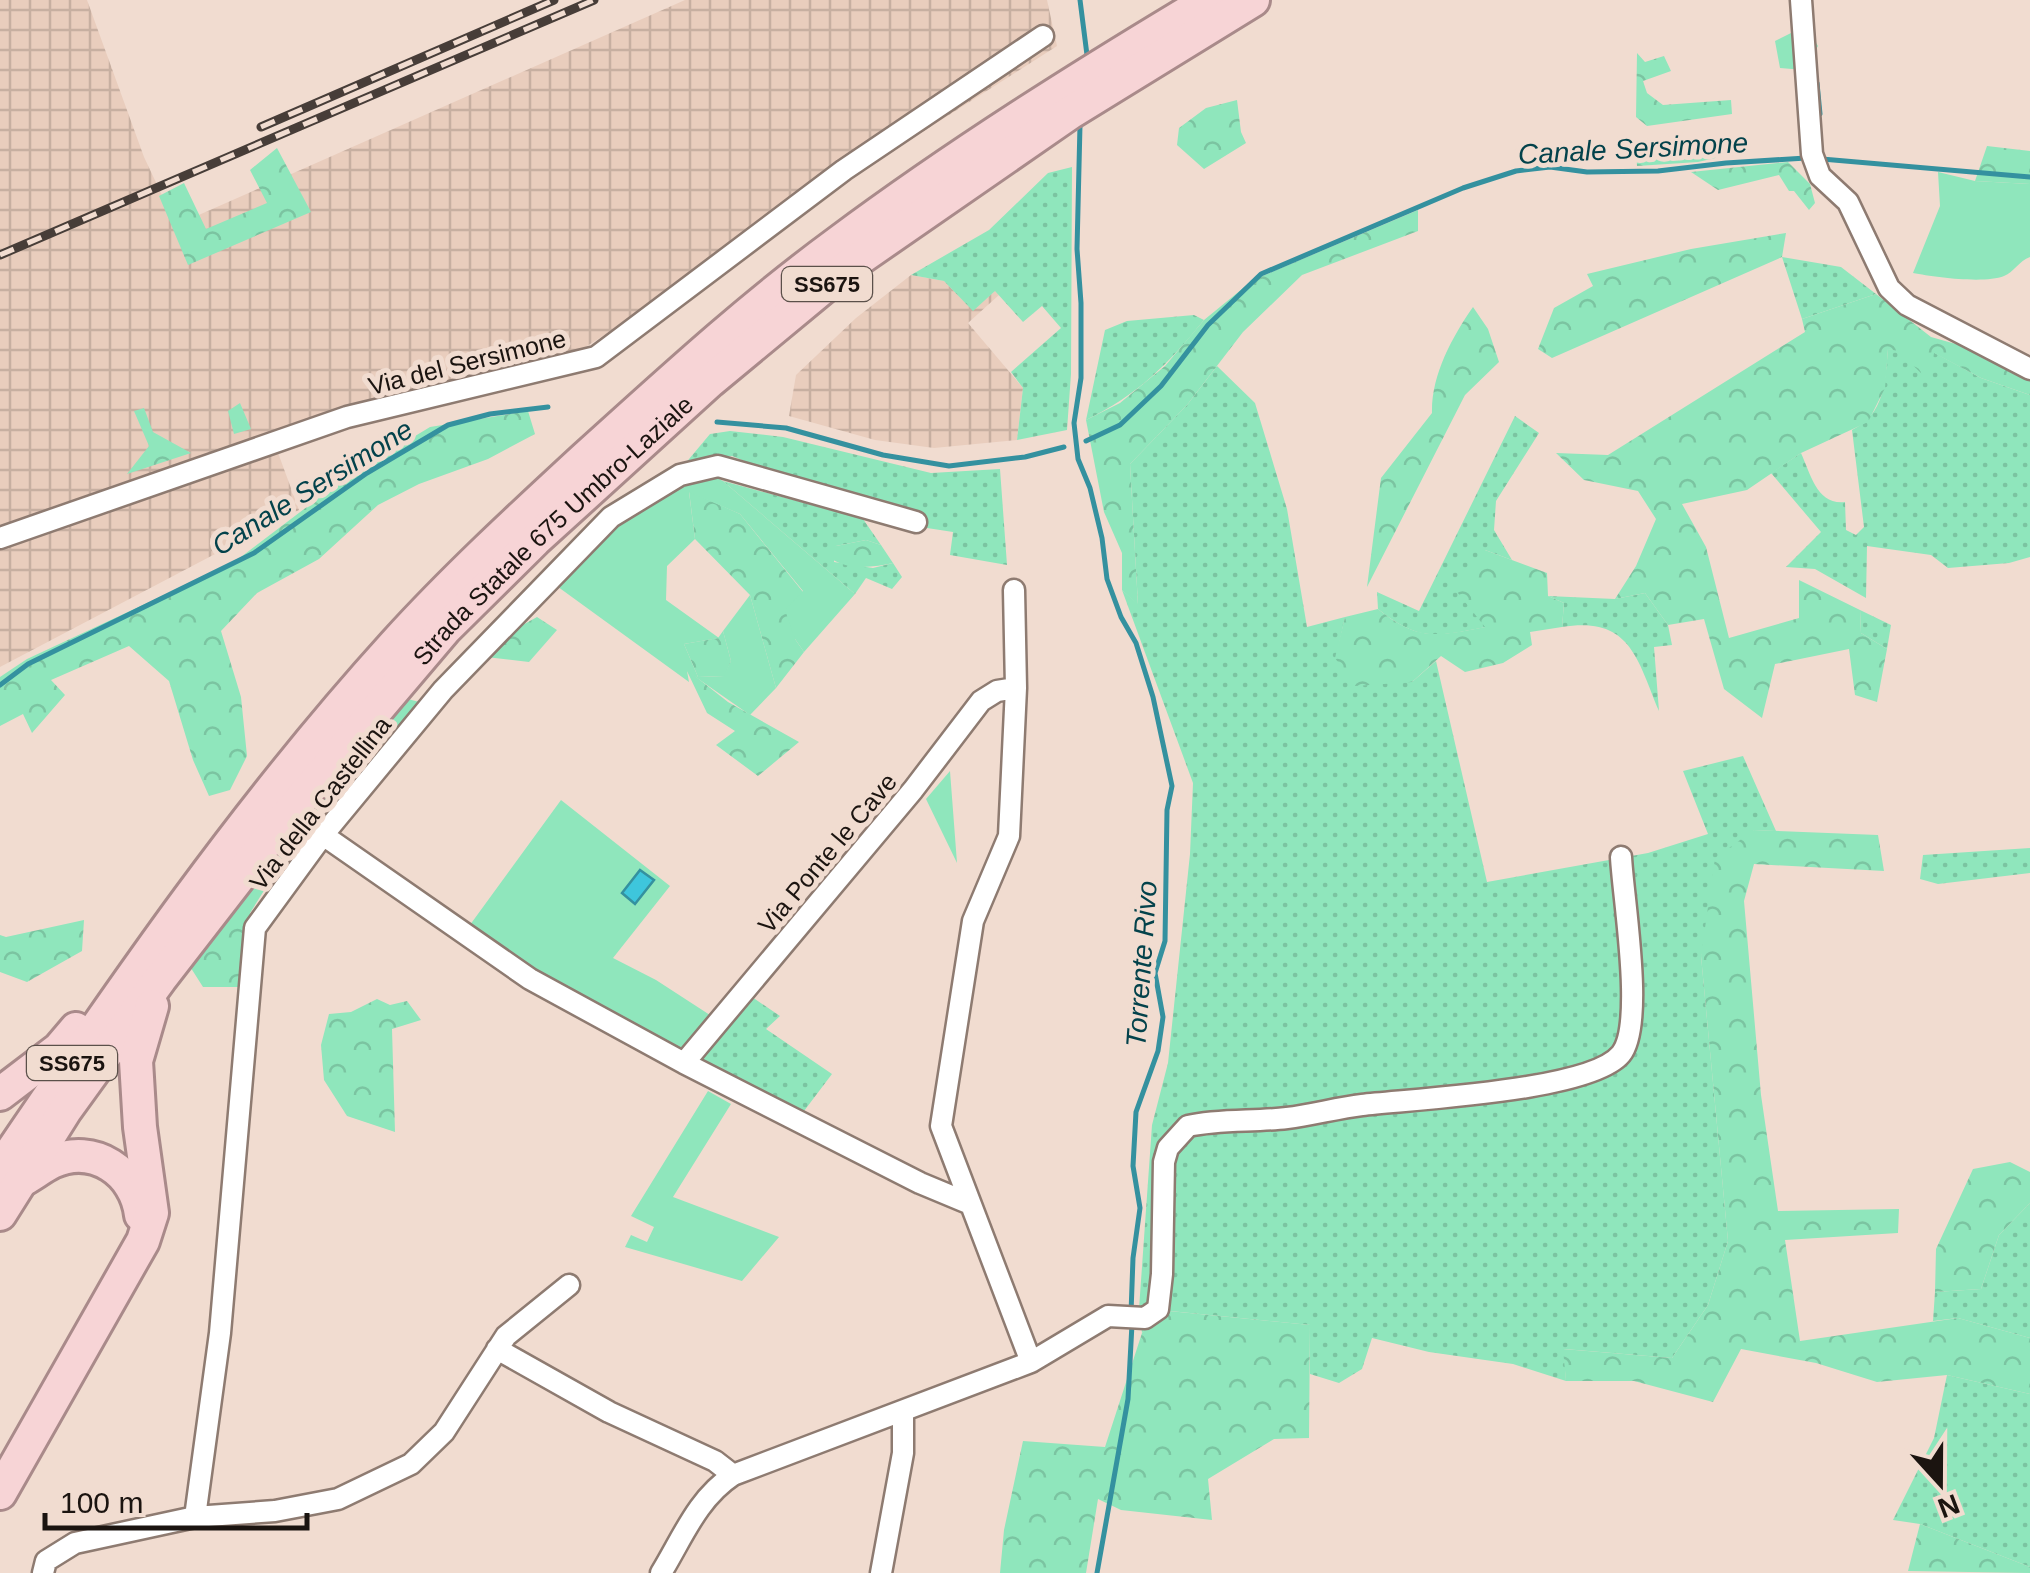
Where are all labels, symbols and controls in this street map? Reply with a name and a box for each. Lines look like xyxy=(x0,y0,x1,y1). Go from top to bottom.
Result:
water label: Canale Sersimone xyxy=(1517,127,1749,170)
road number: SS675 xyxy=(782,267,872,301)
street label: Via del Sersimone xyxy=(365,324,569,400)
street label: Strada Statale 675 Umbro-Laziale xyxy=(407,390,698,670)
water label: Canale Sersimone xyxy=(206,413,418,562)
street label: Via della Castellina xyxy=(244,711,396,895)
street label: Via Ponte le Cave xyxy=(752,768,902,938)
water label: Torrente Rivo xyxy=(1120,880,1163,1048)
road number: SS675 xyxy=(27,1046,117,1080)
north arrow xyxy=(1890,1433,1990,1533)
scale bar xyxy=(45,1468,308,1530)
text: 100 m xyxy=(60,1486,143,1519)
text: N xyxy=(1934,1488,1964,1524)

